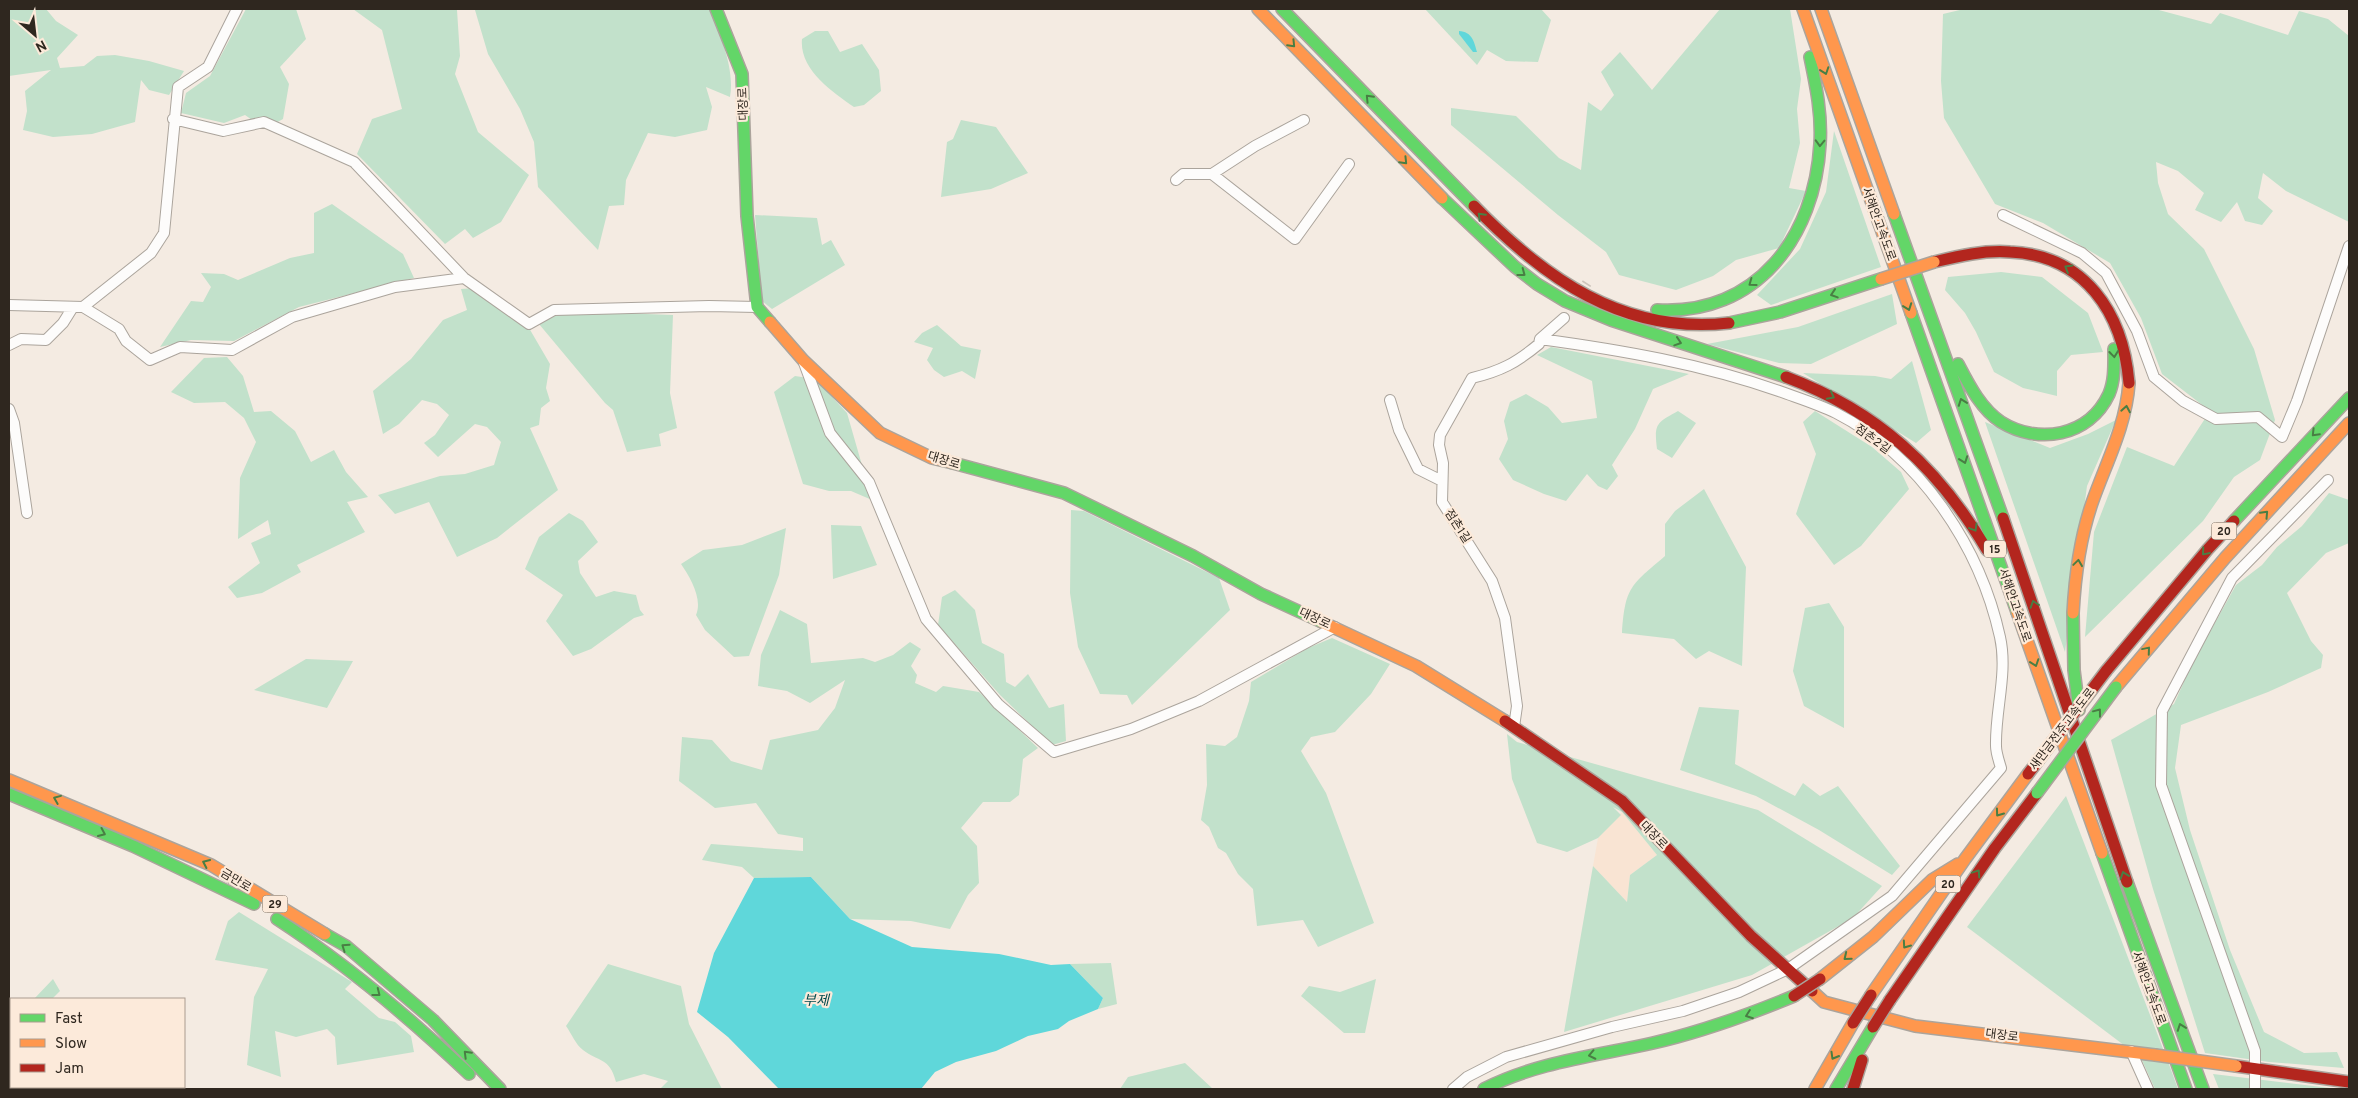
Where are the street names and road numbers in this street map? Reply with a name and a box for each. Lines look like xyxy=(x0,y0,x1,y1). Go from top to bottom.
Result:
street label: 대장로 xyxy=(735,87,753,121)
street label: 서해안고속도로 xyxy=(1857,185,1899,263)
street label: 점촌2길 xyxy=(1851,421,1893,458)
street label: 대장로 xyxy=(926,448,962,473)
street label: 점촌1길 xyxy=(1440,506,1474,547)
road number: 20 xyxy=(2212,522,2236,540)
road number: 15 xyxy=(1984,540,2006,558)
street label: 서해안고속도로 xyxy=(1994,566,2034,644)
street label: 대장로 xyxy=(1296,605,1333,633)
street label: 새만금전주고속도로 xyxy=(2027,685,2099,774)
street label: 대장로 xyxy=(1636,818,1671,853)
street label: 금만로 xyxy=(217,865,254,896)
road number: 20 xyxy=(1936,876,1960,892)
road number: 29 xyxy=(262,896,288,912)
street label: 서해안고속도로 xyxy=(2127,949,2169,1027)
street label: 대장로 xyxy=(1984,1026,2019,1046)

